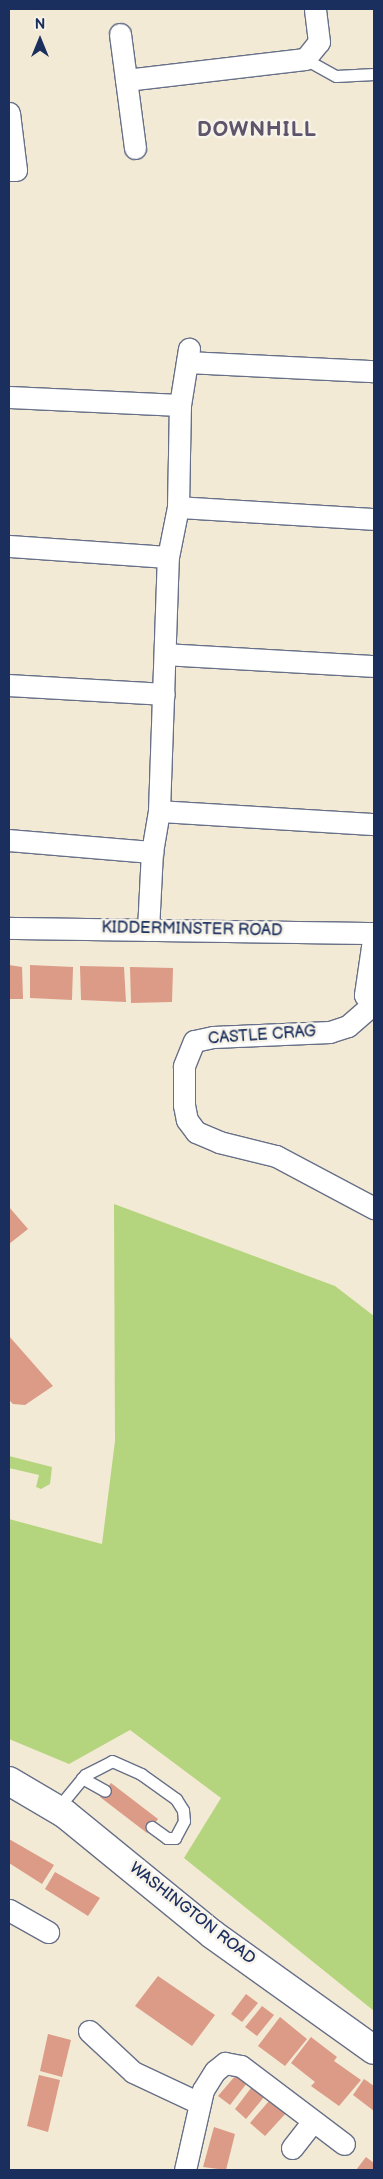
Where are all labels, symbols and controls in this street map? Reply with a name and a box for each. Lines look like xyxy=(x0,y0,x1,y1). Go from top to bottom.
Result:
north arrow xyxy=(15,15,65,65)
text: N xyxy=(35,16,45,33)
district label: DOWNHILL xyxy=(196,117,318,143)
street label: KIDDERMINSTER ROAD xyxy=(101,919,283,941)
street label: CASTLE CRAG xyxy=(207,1023,317,1049)
street label: WASHINGTON ROAD xyxy=(125,1859,259,1969)

